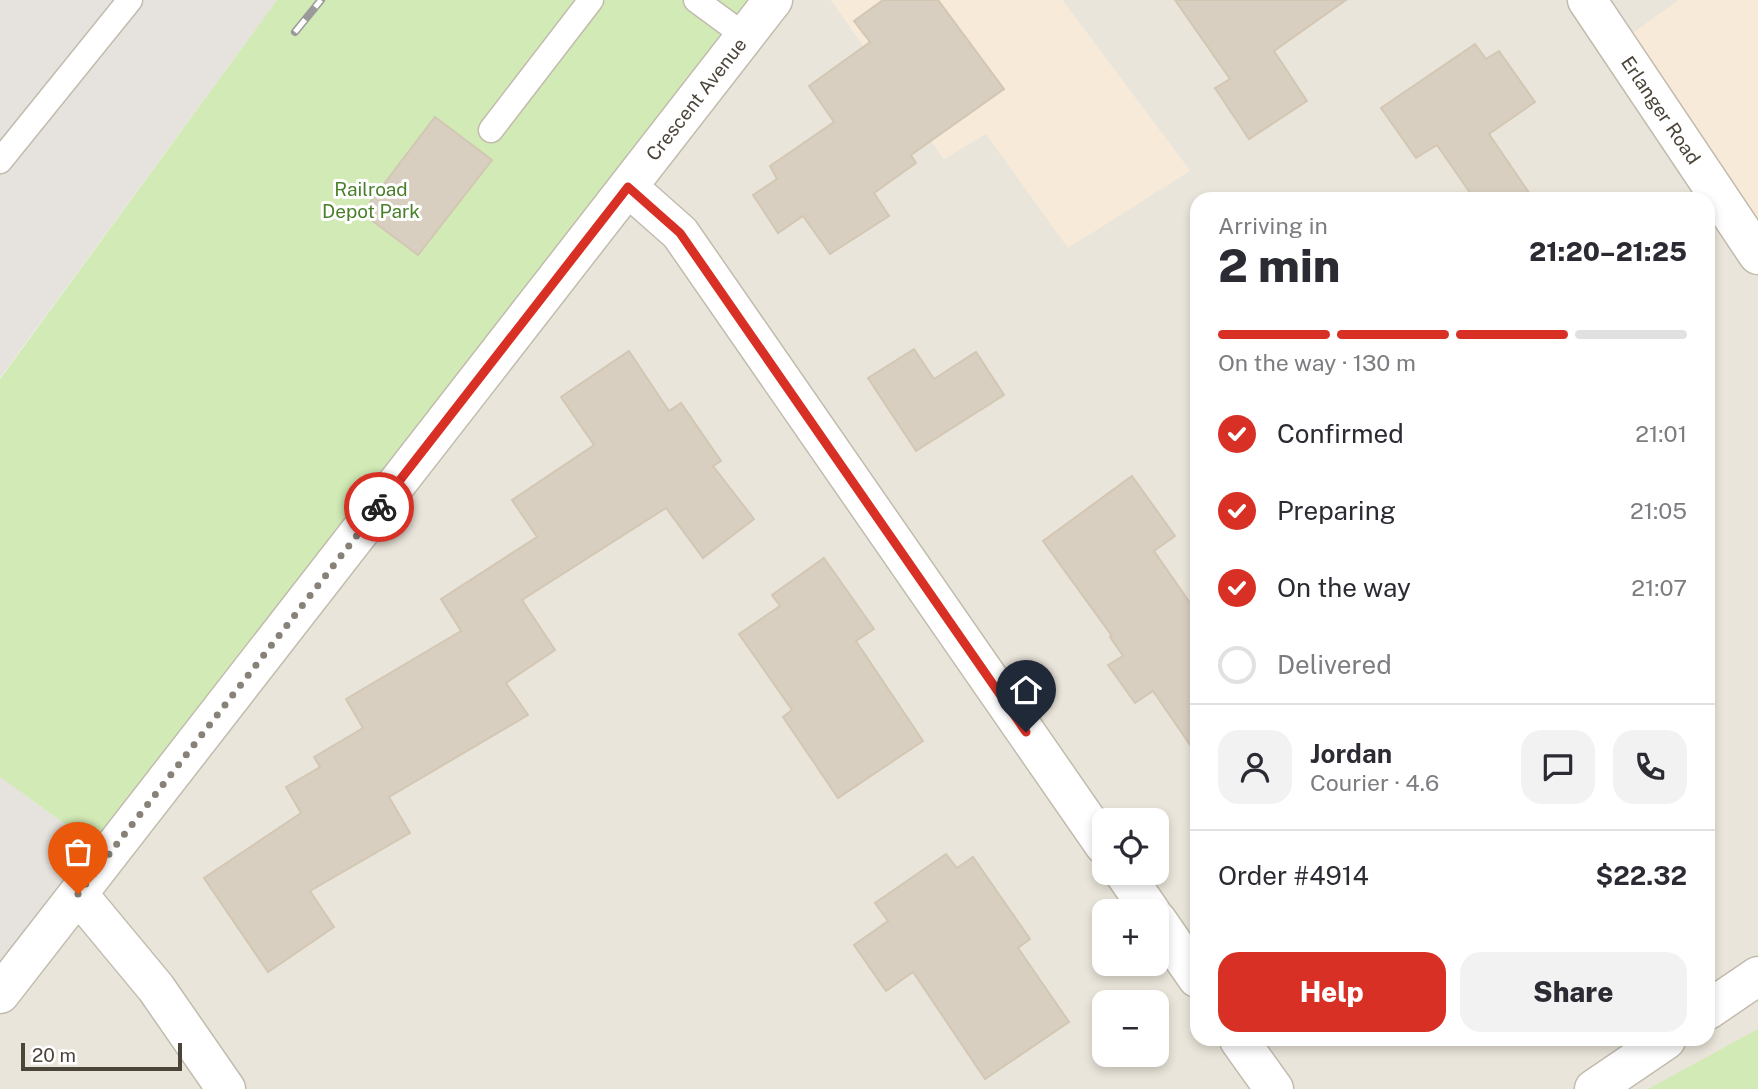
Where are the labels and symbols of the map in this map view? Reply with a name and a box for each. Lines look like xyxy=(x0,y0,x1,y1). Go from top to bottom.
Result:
street label: Crescent Avenue xyxy=(641,33,751,165)
street label: Erlanger Road xyxy=(1617,52,1705,168)
park label: Railroad Depot Park xyxy=(322,178,420,222)
courier xyxy=(344,472,414,542)
pin xyxy=(996,660,1056,732)
pin xyxy=(48,822,108,894)
scale bar xyxy=(21,1040,182,1072)

